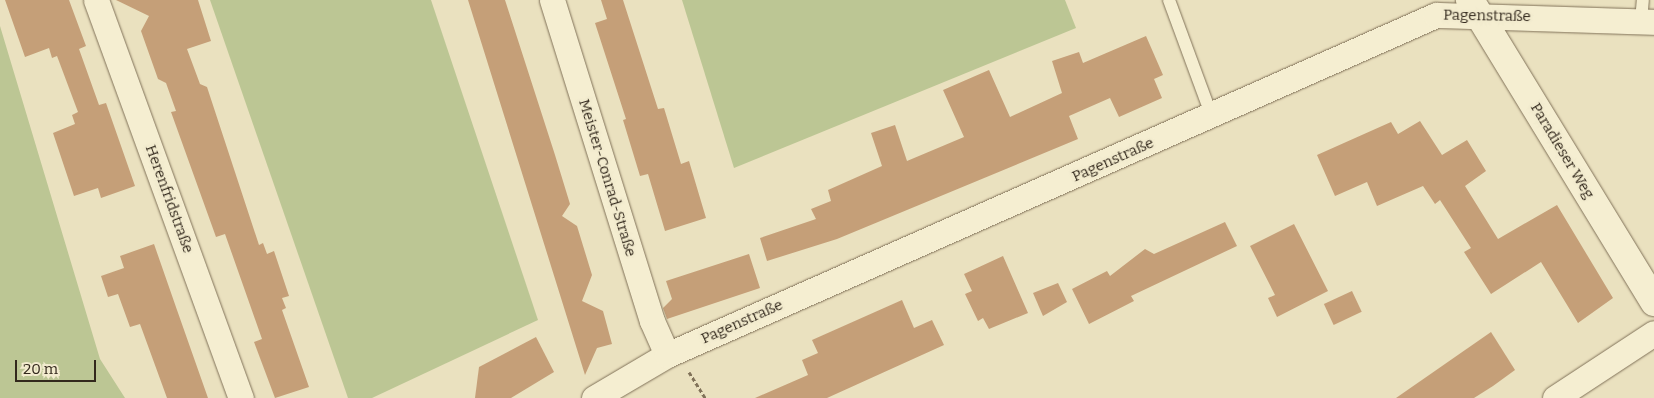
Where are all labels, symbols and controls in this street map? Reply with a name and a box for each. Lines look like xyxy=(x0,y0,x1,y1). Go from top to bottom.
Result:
street label: Pagenstraße xyxy=(1443,6,1531,26)
street label: Meister-Conrad-Straße xyxy=(574,97,640,259)
street label: Paradieser Weg xyxy=(1526,100,1598,202)
street label: Pagenstraße xyxy=(1069,134,1157,186)
street label: Herenfridstraße xyxy=(141,142,197,256)
street label: Pagenstraße xyxy=(698,296,786,348)
scale bar xyxy=(18,350,99,382)
text: 20 m xyxy=(23,360,58,378)

